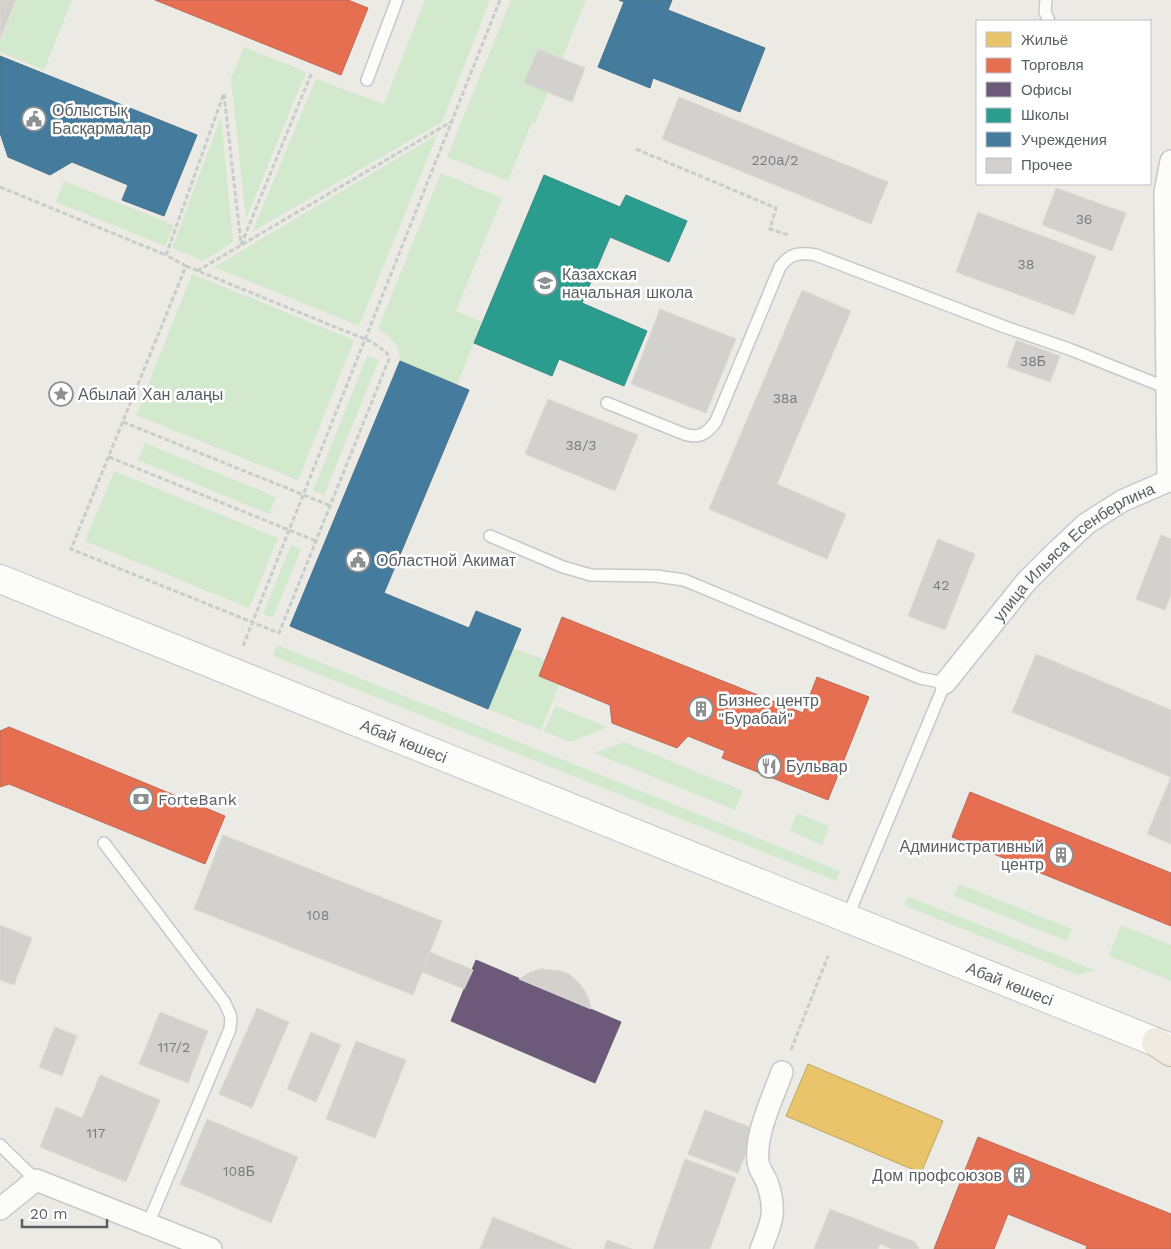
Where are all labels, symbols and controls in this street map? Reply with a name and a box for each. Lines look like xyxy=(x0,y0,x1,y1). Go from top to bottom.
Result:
legend xyxy=(976,20,1151,185)
text: Жильё xyxy=(1021,31,1068,49)
text: Торговля xyxy=(1021,56,1084,74)
text: Офисы xyxy=(1021,81,1072,99)
place label: Облыстық Басқармалар xyxy=(52,101,151,138)
public building icon: Облыстық Басқармалар xyxy=(21,106,47,132)
text: Школы xyxy=(1021,106,1069,124)
text: Учреждения xyxy=(1021,131,1107,149)
house number: 220а/2 xyxy=(751,152,799,168)
text: Прочее xyxy=(1021,156,1073,174)
house number: 36 xyxy=(1076,211,1092,227)
house number: 38 xyxy=(1018,256,1034,272)
place label: Казахская начальная школа xyxy=(562,265,693,302)
school or university icon: Казахская начальная школа xyxy=(532,270,558,296)
house number: 38Б xyxy=(1020,353,1046,369)
place icon: Абылай Хан алаңы xyxy=(48,381,74,407)
place label: Абылай Хан алаңы xyxy=(78,385,223,404)
house number: 38а xyxy=(773,390,797,406)
house number: 38/3 xyxy=(565,437,597,453)
street label: улица Ильяса Есенберлина xyxy=(989,479,1157,625)
public building icon: Областной Акимат xyxy=(345,547,371,573)
place label: Областной Акимат xyxy=(376,551,517,570)
house number: 42 xyxy=(933,577,949,593)
place label: Бизнес центр "Бурабай" xyxy=(718,691,819,728)
building icon: Бизнес центр "Бурабай" xyxy=(688,696,714,722)
street label: Абай көшесі xyxy=(358,715,450,767)
restaurant icon: Бульвар xyxy=(756,753,782,779)
place label: Бульвар xyxy=(786,757,848,776)
bank icon: ForteBank xyxy=(128,786,154,812)
place label: ForteBank xyxy=(158,790,237,809)
place label: Административный центр xyxy=(899,837,1044,874)
building icon: Административный центр xyxy=(1048,842,1074,868)
house number: 108 xyxy=(307,907,329,923)
street label: Абай көшесі xyxy=(964,958,1056,1009)
house number: 117/2 xyxy=(158,1039,190,1055)
house number: 117 xyxy=(87,1125,106,1141)
building icon: Дом профсоюзов xyxy=(1006,1162,1032,1188)
house number: 108Б xyxy=(223,1163,255,1179)
place label: Дом профсоюзов xyxy=(872,1166,1002,1185)
scale bar xyxy=(22,1196,108,1228)
text: 20 m xyxy=(30,1205,68,1223)

